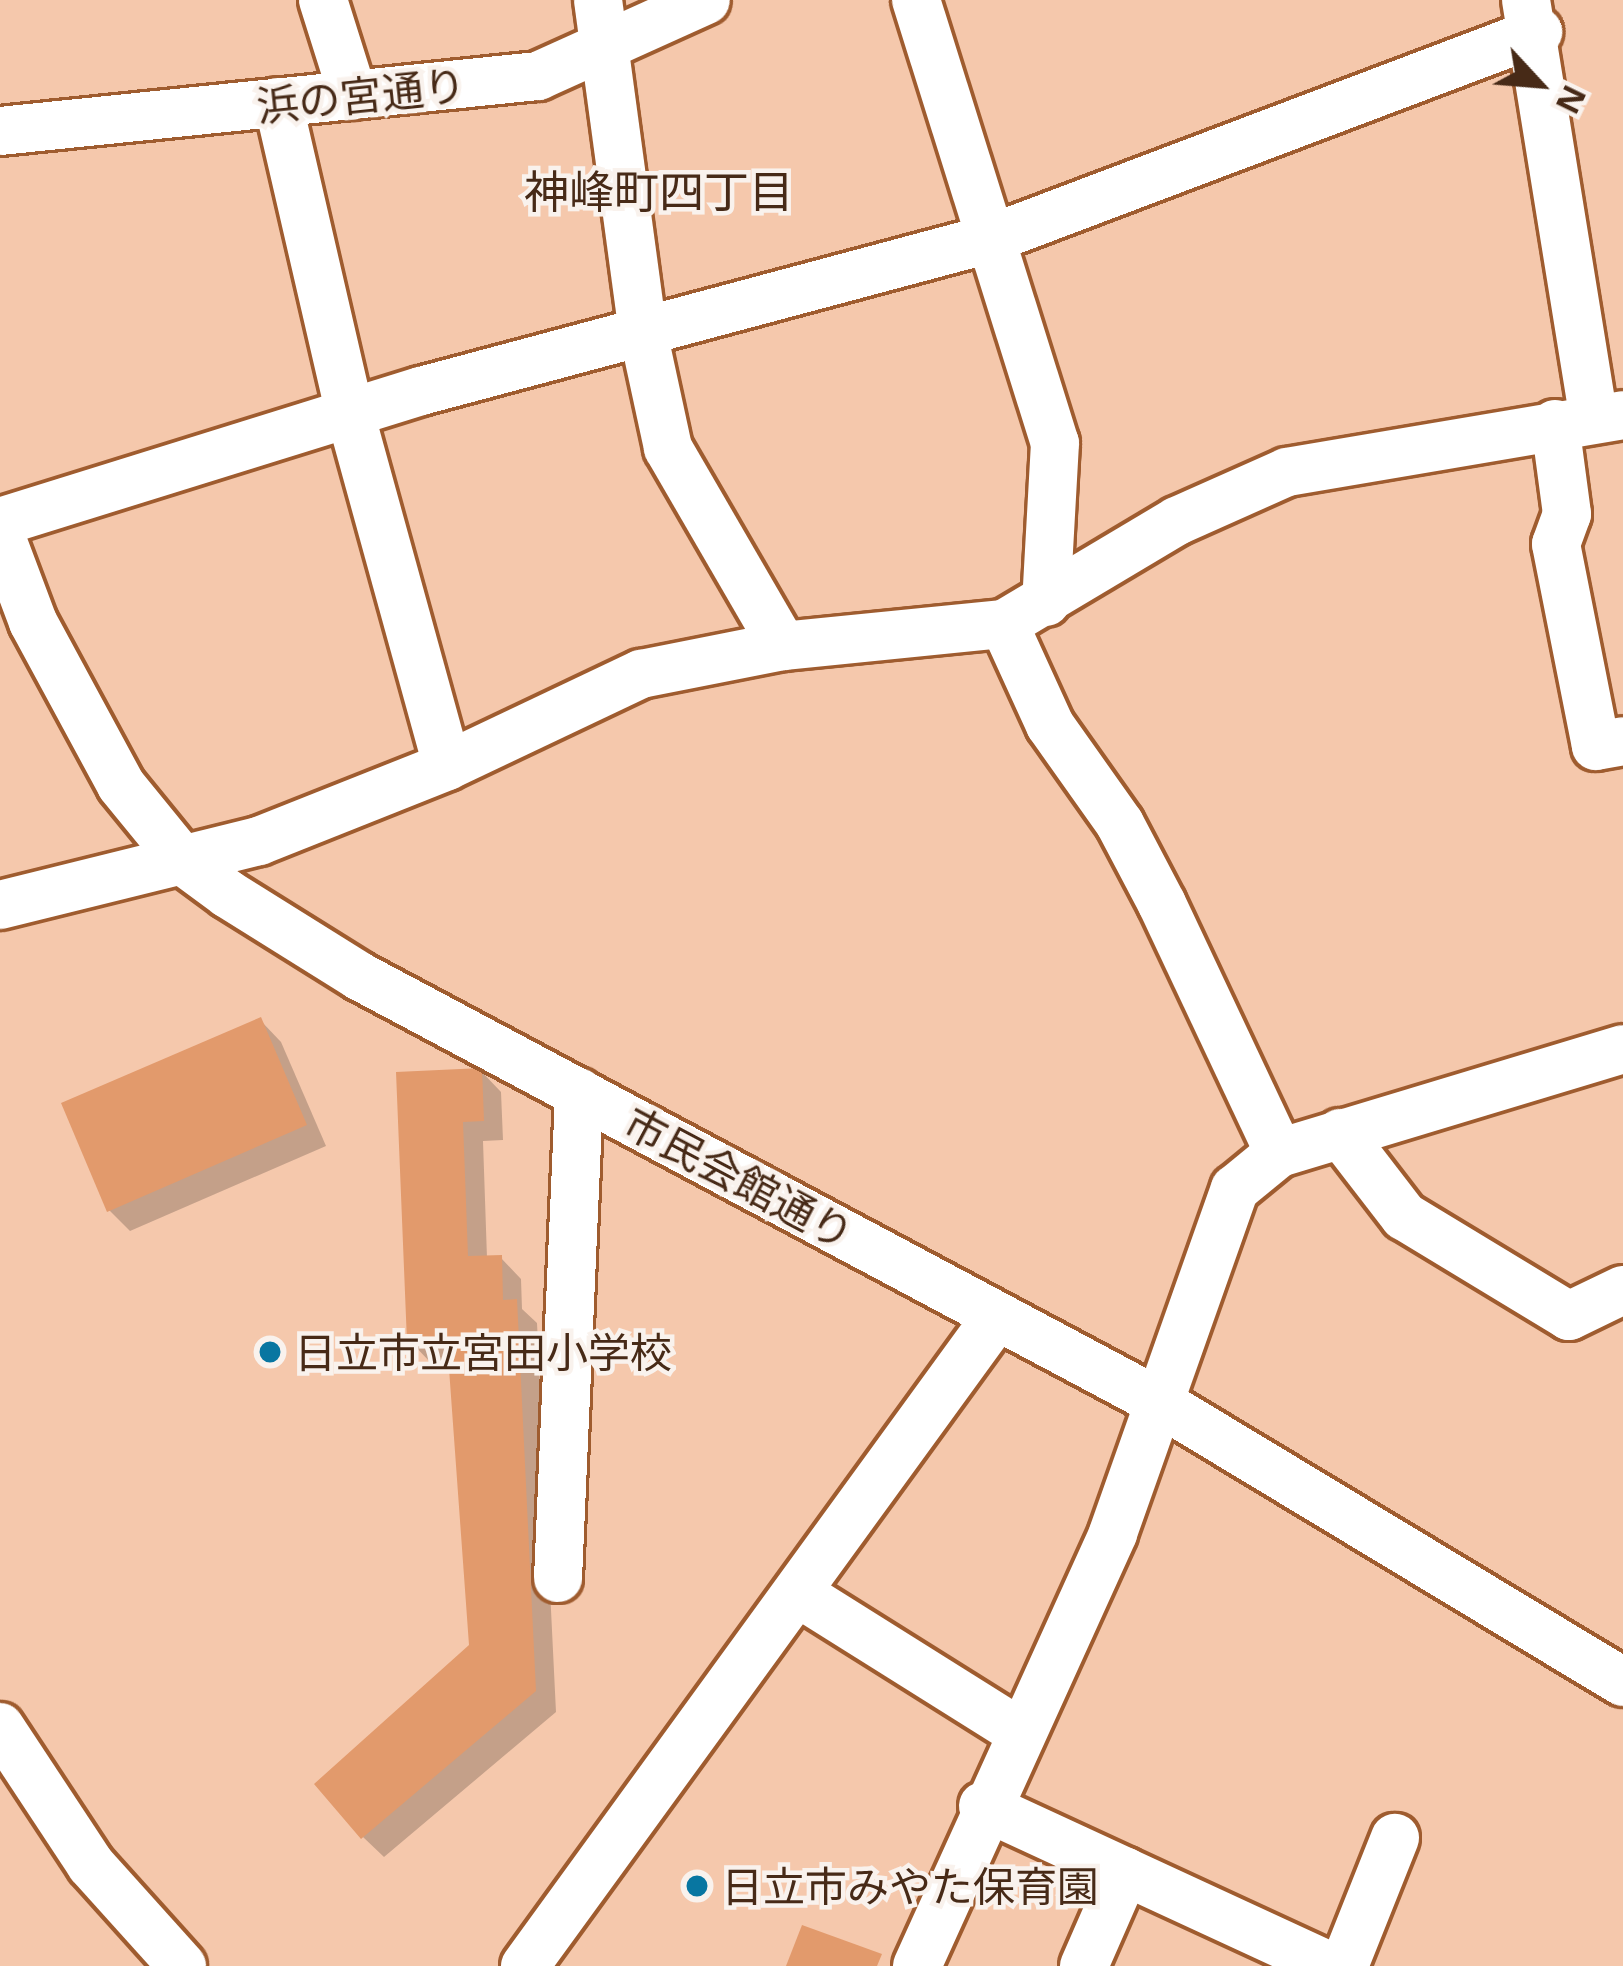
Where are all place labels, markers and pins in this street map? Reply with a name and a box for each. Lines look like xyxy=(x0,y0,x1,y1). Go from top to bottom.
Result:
place label: 日立市立宮田小学校 xyxy=(294,1327,672,1377)
marker: 日立市立宮田小学校 xyxy=(257,1339,283,1365)
place label: 日立市みやた保育園 xyxy=(721,1861,1099,1911)
marker: 日立市みやた保育園 xyxy=(684,1873,710,1899)

